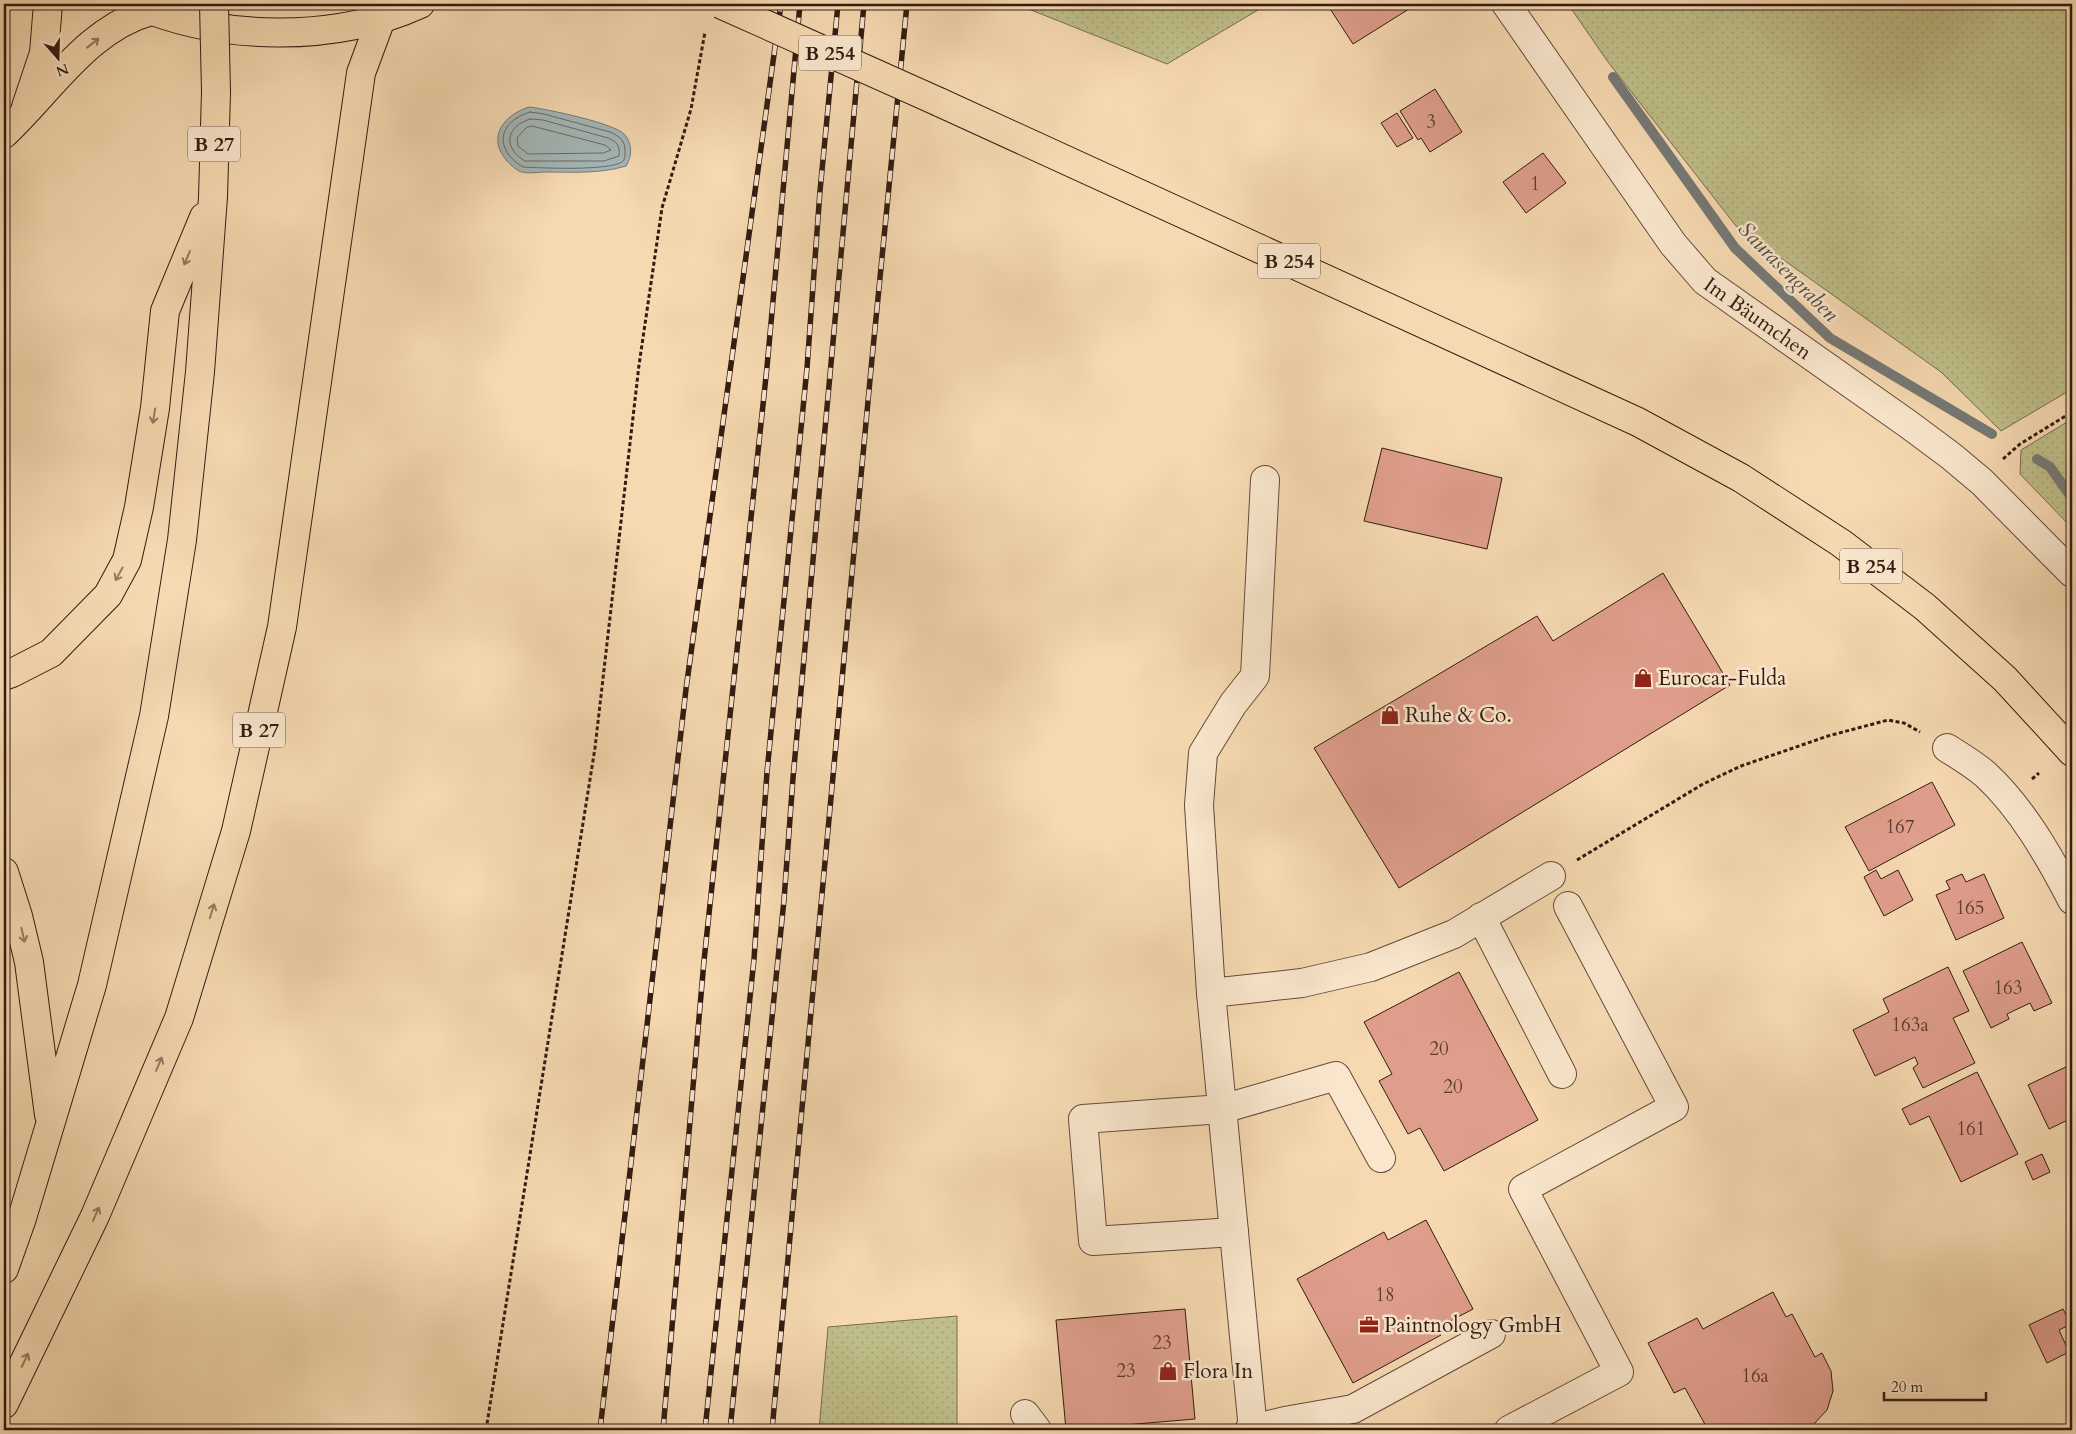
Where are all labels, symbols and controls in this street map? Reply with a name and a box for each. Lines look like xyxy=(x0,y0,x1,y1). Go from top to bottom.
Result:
north arrow xyxy=(32,32,82,82)
road number: B 254 xyxy=(799,36,861,70)
one-way arrow xyxy=(86,37,99,48)
text: N xyxy=(53,59,71,81)
house number: 3 xyxy=(1426,109,1436,135)
road number: B 27 xyxy=(188,126,240,162)
house number: 1 xyxy=(1530,171,1540,197)
water label: Saurasengraben xyxy=(1731,215,1845,329)
road number: B 254 xyxy=(1258,244,1320,278)
one-way arrow xyxy=(181,250,191,265)
street label: Im Bäumchen xyxy=(1698,271,1818,367)
one-way arrow xyxy=(148,407,158,423)
road number: B 254 xyxy=(1840,548,1902,584)
one-way arrow xyxy=(114,566,124,580)
place label: Eurocar-Fulda xyxy=(1658,664,1786,693)
shop icon: Eurocar-Fulda xyxy=(1632,667,1654,689)
place label: Ruhe & Co. xyxy=(1405,701,1512,730)
shop icon: Ruhe & Co. xyxy=(1379,704,1401,726)
road number: B 27 xyxy=(233,712,285,748)
house number: 167 xyxy=(1885,814,1915,840)
house number: 165 xyxy=(1955,895,1985,921)
one-way arrow xyxy=(207,903,217,919)
one-way arrow xyxy=(19,927,28,943)
house number: 163 xyxy=(1993,975,2023,1001)
house number: 163a xyxy=(1891,1012,1929,1038)
house number: 20 xyxy=(1429,1036,1449,1062)
one-way arrow xyxy=(155,1057,164,1072)
house number: 20 xyxy=(1443,1074,1463,1100)
house number: 161 xyxy=(1956,1116,1986,1142)
one-way arrow xyxy=(91,1207,101,1222)
house number: 18 xyxy=(1375,1282,1395,1308)
place label: Paintnology GmbH xyxy=(1384,1311,1562,1340)
office icon: Paintnology GmbH xyxy=(1358,1314,1380,1336)
house number: 23 xyxy=(1152,1330,1172,1356)
one-way arrow xyxy=(21,1353,30,1368)
place label: Flora In xyxy=(1183,1357,1253,1386)
house number: 23 xyxy=(1116,1358,1136,1384)
shop icon: Flora In xyxy=(1157,1360,1179,1382)
house number: 16a xyxy=(1741,1363,1769,1389)
scale bar xyxy=(1884,1369,1986,1401)
text: 20 m xyxy=(1891,1377,1923,1397)

